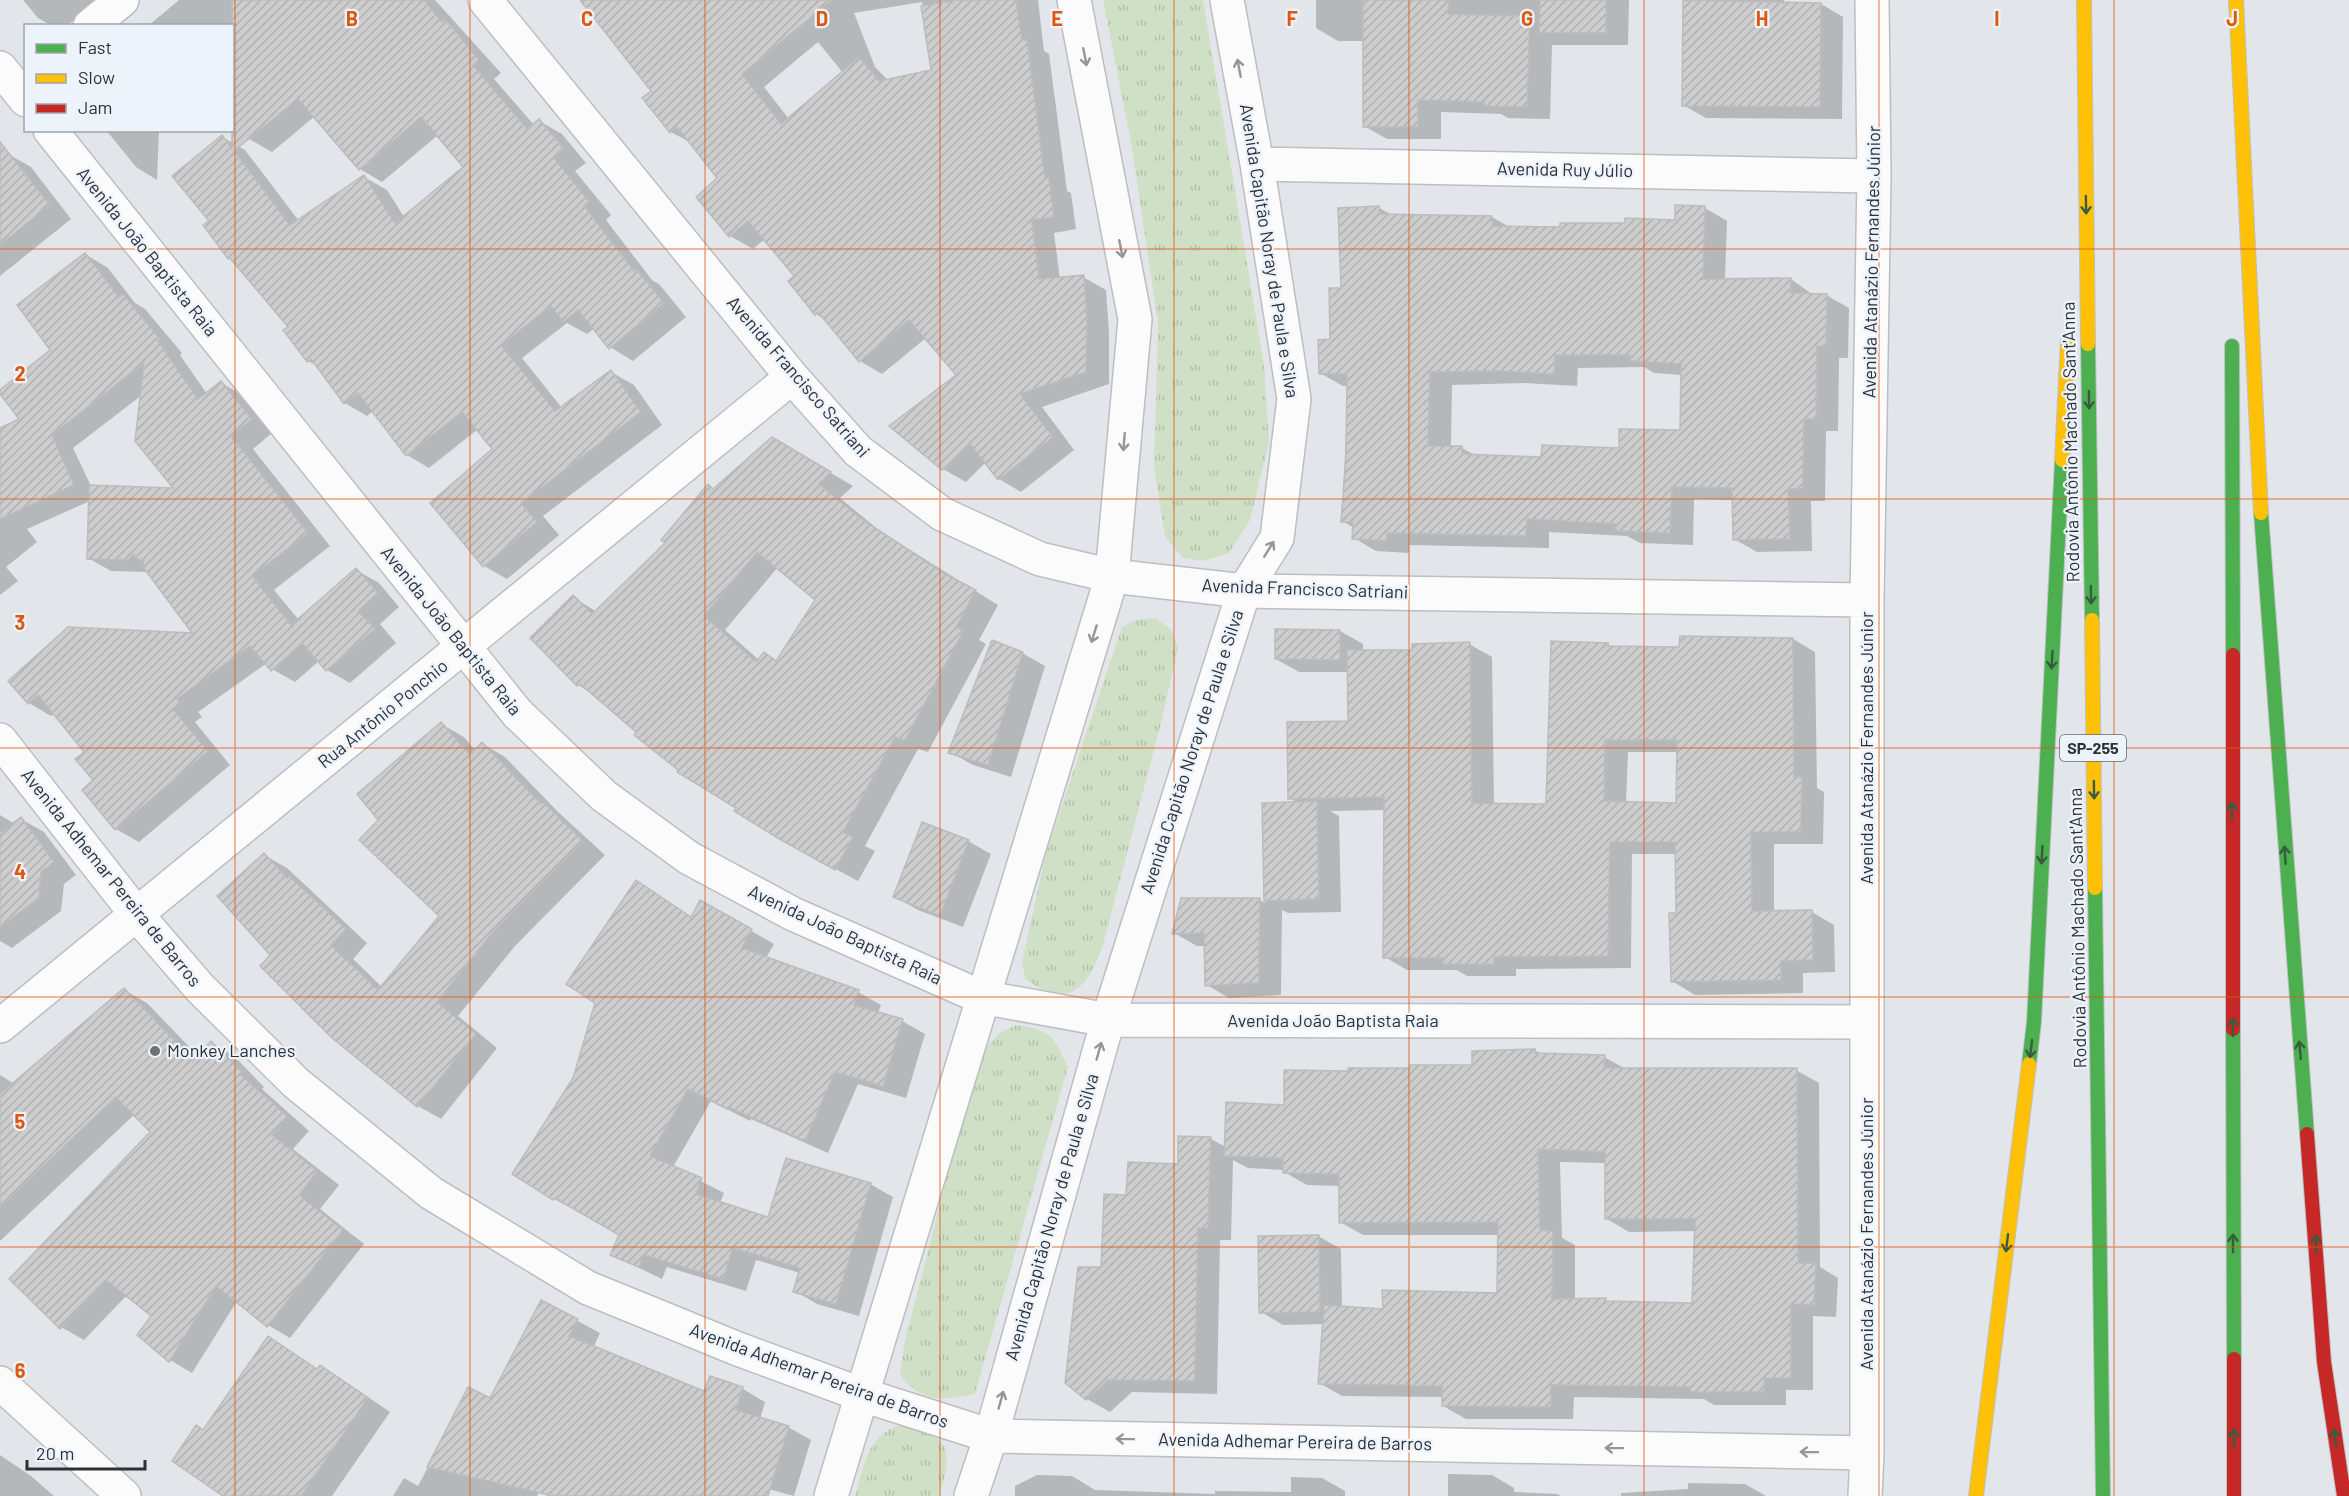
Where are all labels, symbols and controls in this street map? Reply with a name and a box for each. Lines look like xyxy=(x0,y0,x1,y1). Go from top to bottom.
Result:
text: B xyxy=(346,6,358,30)
text: C xyxy=(581,6,593,30)
text: D xyxy=(816,6,828,30)
text: E xyxy=(1051,6,1063,30)
text: F xyxy=(1286,6,1298,30)
text: G xyxy=(1521,6,1533,30)
text: H xyxy=(1756,6,1768,30)
text: I xyxy=(1994,6,2000,30)
text: J xyxy=(2226,6,2238,30)
legend xyxy=(24,24,234,132)
text: Fast xyxy=(78,36,112,58)
one-way arrow xyxy=(1080,47,1091,67)
one-way arrow xyxy=(1233,59,1244,78)
text: Slow xyxy=(78,66,115,88)
text: Jam xyxy=(78,96,112,118)
street label: Avenida Capitão Noray de Paula e Silva xyxy=(1236,102,1304,400)
street label: Avenida Atanázio Fernandes Júnior xyxy=(1858,125,1884,399)
street label: Avenida Ruy Júlio xyxy=(1497,157,1633,181)
street label: Avenida João Baptista Raia xyxy=(73,162,223,340)
one-way arrow xyxy=(2080,195,2092,215)
one-way arrow xyxy=(1116,239,1127,258)
street label: Avenida Francisco Satriani xyxy=(723,291,875,462)
street label: Rodovia Antônio Machado Sant'Anna xyxy=(2057,302,2083,582)
text: 2 xyxy=(14,361,26,385)
one-way arrow xyxy=(2083,390,2095,410)
one-way arrow xyxy=(1118,432,1129,452)
street label: Avenida João Baptista Raia xyxy=(377,541,527,719)
one-way arrow xyxy=(1264,541,1276,558)
street label: Avenida Francisco Satriani xyxy=(1201,573,1409,603)
one-way arrow xyxy=(2086,585,2097,605)
street label: Avenida Capitão Noray de Paula e Silva xyxy=(1135,607,1247,897)
text: 3 xyxy=(15,610,25,634)
street label: Avenida Atanázio Fernandes Júnior xyxy=(1855,611,1877,884)
one-way arrow xyxy=(1088,624,1099,643)
one-way arrow xyxy=(2046,650,2057,670)
street label: Rua Antônio Ponchio xyxy=(313,654,452,772)
road number: SP-255 xyxy=(2060,735,2126,761)
street label: Avenida Adhemar Pereira de Barros xyxy=(17,764,207,991)
one-way arrow xyxy=(2088,780,2100,800)
street label: Rodovia Antônio Machado Sant'Anna xyxy=(2064,788,2090,1068)
one-way arrow xyxy=(2226,801,2238,821)
one-way arrow xyxy=(2037,844,2048,864)
one-way arrow xyxy=(2279,846,2290,866)
text: 4 xyxy=(14,859,26,883)
street label: Avenida João Baptista Raia xyxy=(745,879,946,989)
street label: Avenida João Baptista Raia xyxy=(1227,1009,1439,1031)
one-way arrow xyxy=(2227,1017,2239,1037)
place label: Monkey Lanches xyxy=(167,1039,295,1061)
one-way arrow xyxy=(2025,1039,2036,1059)
one-way arrow xyxy=(2295,1040,2306,1060)
one-way arrow xyxy=(1094,1042,1105,1061)
marker: Monkey Lanches xyxy=(148,1044,162,1058)
street label: Avenida Capitão Noray de Paula e Silva xyxy=(999,1071,1103,1363)
street label: Avenida Atanázio Fernandes Júnior xyxy=(1855,1097,1877,1370)
text: 5 xyxy=(15,1109,26,1133)
one-way arrow xyxy=(2001,1233,2012,1252)
one-way arrow xyxy=(2227,1233,2239,1253)
one-way arrow xyxy=(2310,1235,2321,1255)
street label: Avenida Adhemar Pereira de Barros xyxy=(687,1318,952,1432)
text: 6 xyxy=(15,1358,26,1382)
one-way arrow xyxy=(996,1391,1008,1410)
street label: Avenida Adhemar Pereira de Barros xyxy=(1158,1428,1432,1454)
one-way arrow xyxy=(2228,1428,2240,1448)
one-way arrow xyxy=(2330,1429,2341,1448)
scale bar xyxy=(27,1433,146,1471)
one-way arrow xyxy=(1116,1433,1136,1445)
text: 20 m xyxy=(36,1442,74,1464)
one-way arrow xyxy=(1604,1443,1624,1454)
one-way arrow xyxy=(1799,1446,1819,1458)

